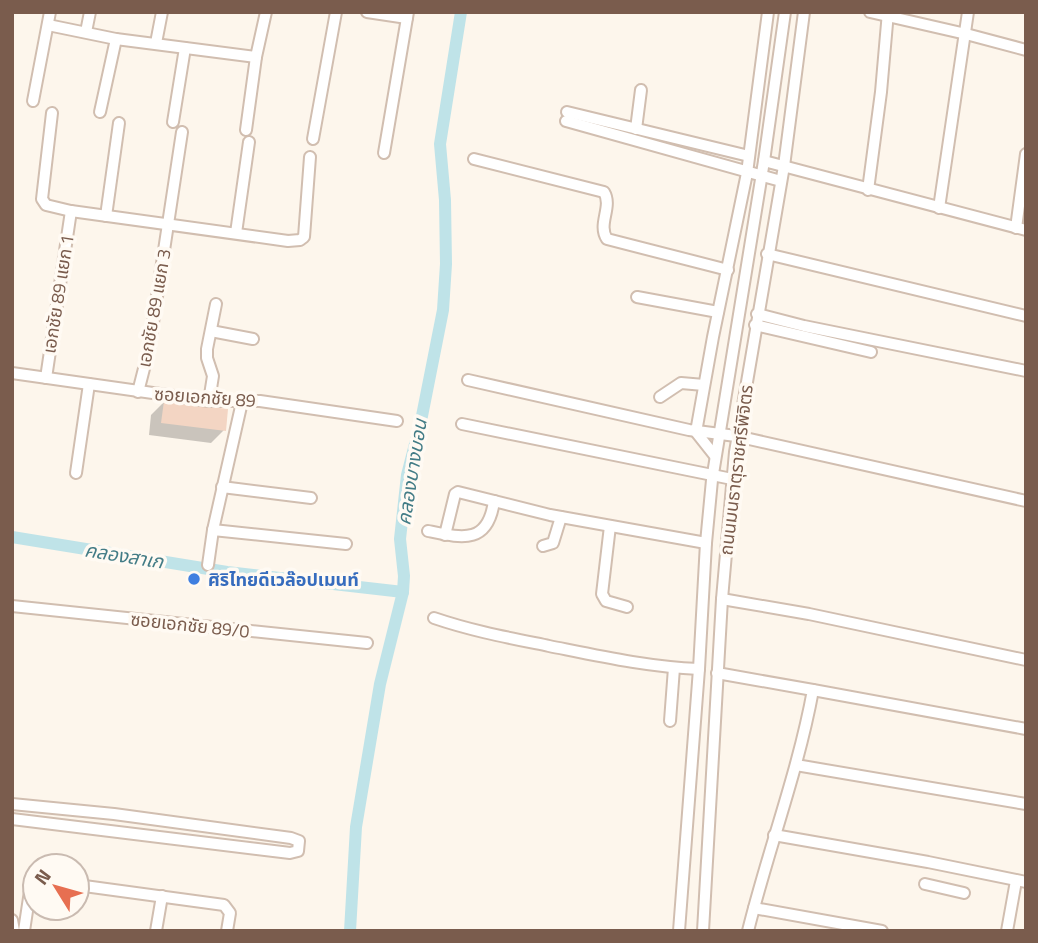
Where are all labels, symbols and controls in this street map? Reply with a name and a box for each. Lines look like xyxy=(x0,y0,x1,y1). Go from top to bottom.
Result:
street label: เอกชัย 89 แยก 1 xyxy=(35,233,81,355)
street label: เอกชัย 89 แยก 3 xyxy=(130,246,178,370)
street label: ซอยเอกชัย 89 xyxy=(153,380,257,414)
street label: ถนนมนธาตุราชศรีพิจิตร xyxy=(712,383,760,557)
water label: คลองบางบอน xyxy=(388,416,434,527)
water label: คลองสาเก xyxy=(83,534,166,576)
place label: ศิริไทยดีเวล๊อปเมนท์ xyxy=(208,566,359,593)
marker: ศิริไทยดีเวล๊อปเมนท์ xyxy=(186,571,202,587)
street label: ซอยเอกชัย 89/0 xyxy=(129,605,251,645)
north arrow xyxy=(21,852,91,922)
text: N xyxy=(26,862,58,890)

